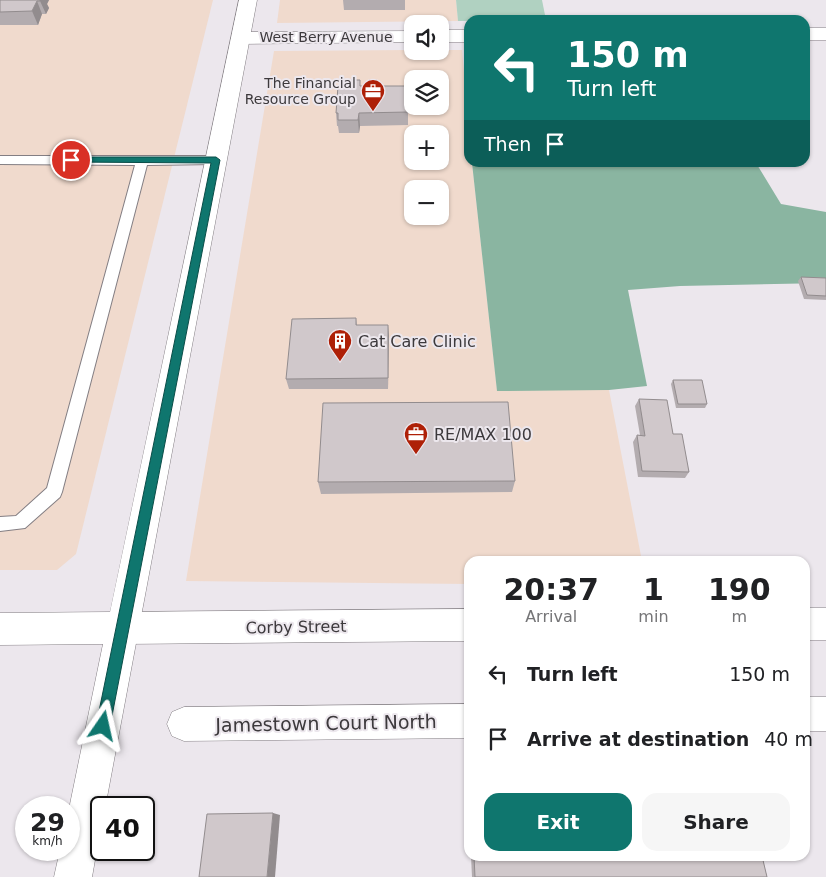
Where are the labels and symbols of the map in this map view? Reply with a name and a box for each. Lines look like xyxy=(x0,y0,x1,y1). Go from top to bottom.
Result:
street label: West Berry Avenue xyxy=(259,29,393,45)
place label: The Financial Resource Group xyxy=(245,75,356,107)
office icon: The Financial Resource Group xyxy=(360,78,386,112)
pin xyxy=(50,139,92,181)
building icon: Cat Care Clinic xyxy=(327,328,353,362)
place label: Cat Care Clinic xyxy=(358,332,476,351)
office icon: RE/MAX 100 xyxy=(403,421,429,455)
place label: RE/MAX 100 xyxy=(434,425,532,444)
street label: Corby Street xyxy=(245,617,347,637)
position arrow xyxy=(76,699,128,751)
street label: Jamestown Court North xyxy=(214,710,437,736)
speed limit sign: 40 xyxy=(90,796,155,861)

